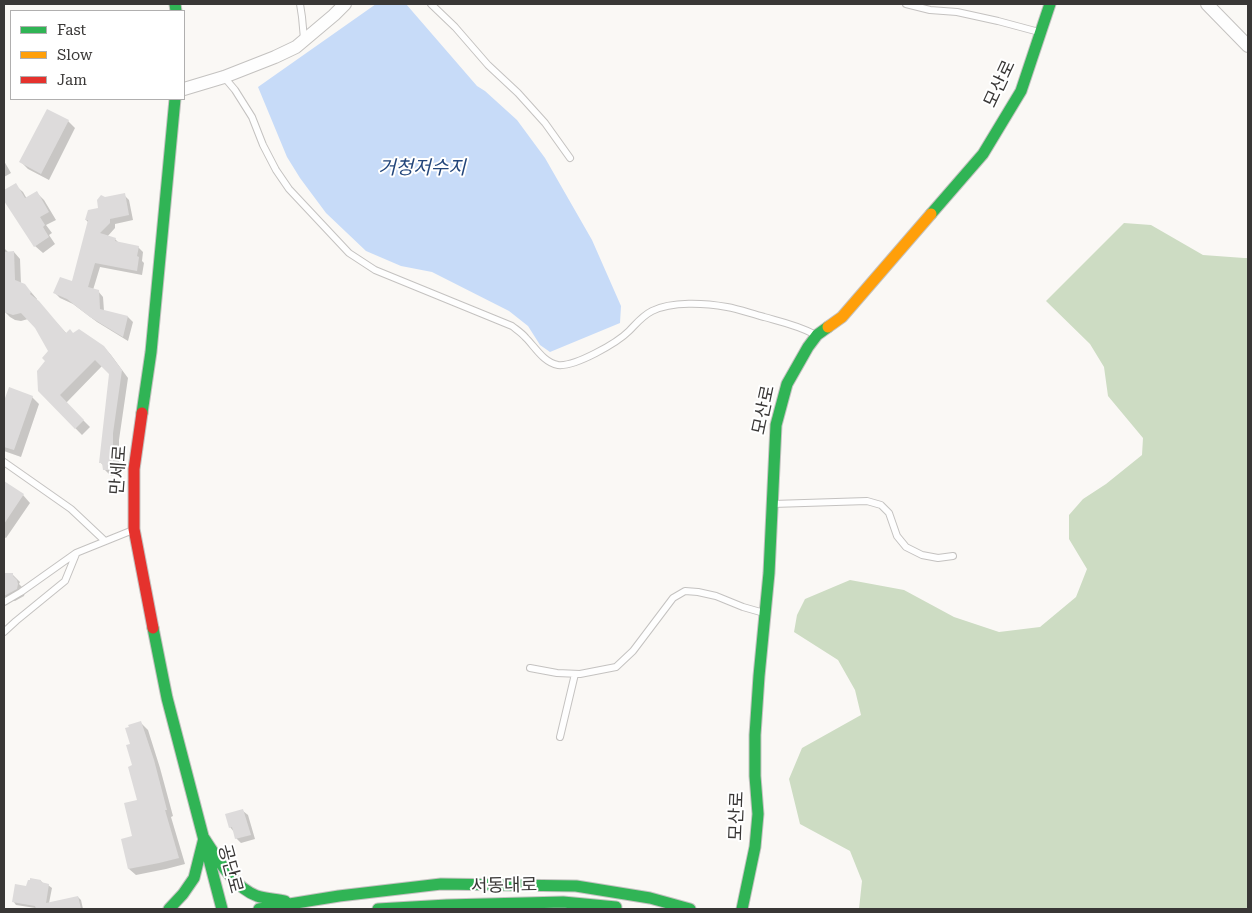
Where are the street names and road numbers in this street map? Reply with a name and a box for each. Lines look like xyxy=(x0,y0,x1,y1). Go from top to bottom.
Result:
street label: 모산로 xyxy=(980,57,1020,111)
street label: 모산로 xyxy=(748,383,780,437)
street label: 만세로 xyxy=(106,444,132,496)
street label: 모산로 xyxy=(725,791,749,841)
street label: 공단로 xyxy=(213,842,247,896)
street label: 서동대로 xyxy=(471,875,537,897)

